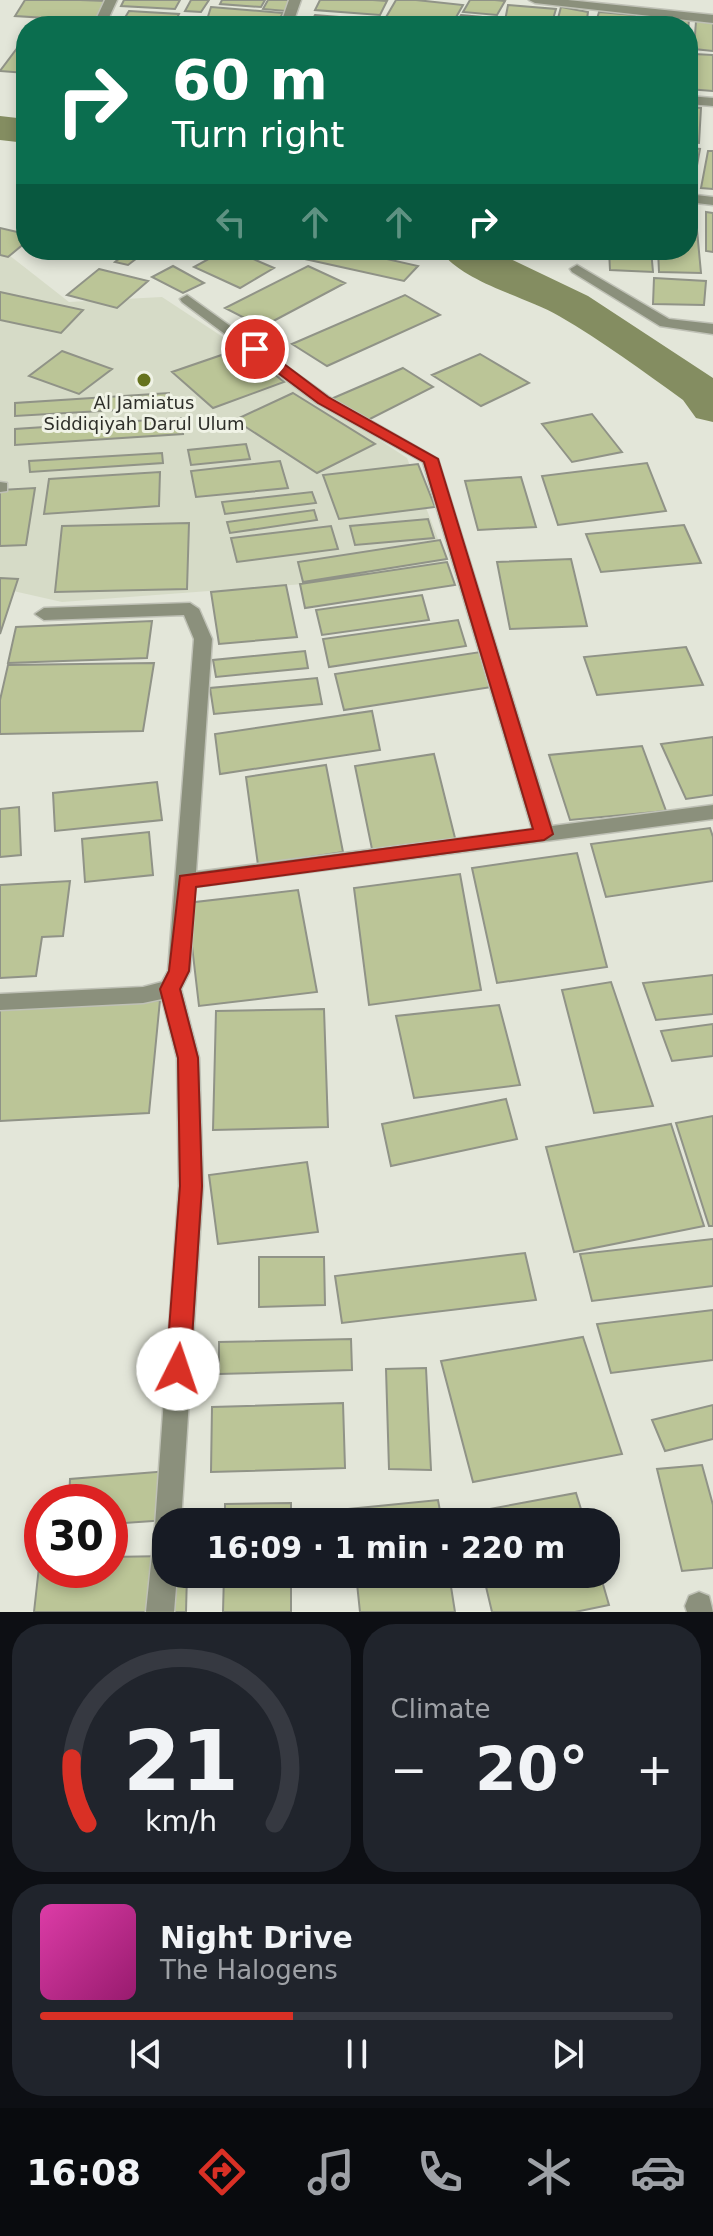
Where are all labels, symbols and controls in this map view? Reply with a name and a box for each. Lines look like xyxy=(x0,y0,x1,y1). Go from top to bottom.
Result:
text: 60 m xyxy=(172,47,328,112)
icon: right xyxy=(40,48,144,152)
text: Turn right xyxy=(172,114,344,155)
icon: left xyxy=(209,200,253,244)
icon: ahead xyxy=(293,200,337,244)
icon: ahead xyxy=(377,200,421,244)
icon: right xyxy=(461,200,505,244)
pin xyxy=(221,315,289,383)
icon: arrive xyxy=(233,327,277,371)
marker: Al Jamiatus Siddiqiyah Darul Ulum xyxy=(135,371,153,389)
place label: Al Jamiatus Siddiqiyah Darul Ulum xyxy=(43,392,245,434)
position arrow xyxy=(136,1327,220,1411)
speed limit sign: 30 xyxy=(24,1484,128,1588)
text: 16:09 · 1 min · 220 m xyxy=(207,1530,565,1565)
text: Climate xyxy=(391,1694,491,1724)
text: 21 xyxy=(123,1713,239,1810)
text: 20° xyxy=(475,1734,589,1804)
text: − xyxy=(391,1744,427,1795)
text: + xyxy=(636,1744,673,1795)
text: km/h xyxy=(145,1804,217,1838)
text: Night Drive xyxy=(160,1920,353,1955)
text: The Halogens xyxy=(160,1955,338,1985)
icon: previous xyxy=(124,2032,168,2076)
icon: pause xyxy=(335,2032,379,2076)
icon: next xyxy=(546,2032,590,2076)
icon: directions xyxy=(194,2144,250,2200)
icon: music xyxy=(303,2144,359,2200)
icon: phone xyxy=(412,2144,468,2200)
icon: climate xyxy=(521,2144,577,2200)
icon: car xyxy=(630,2144,686,2200)
text: 16:08 xyxy=(27,2152,141,2193)

